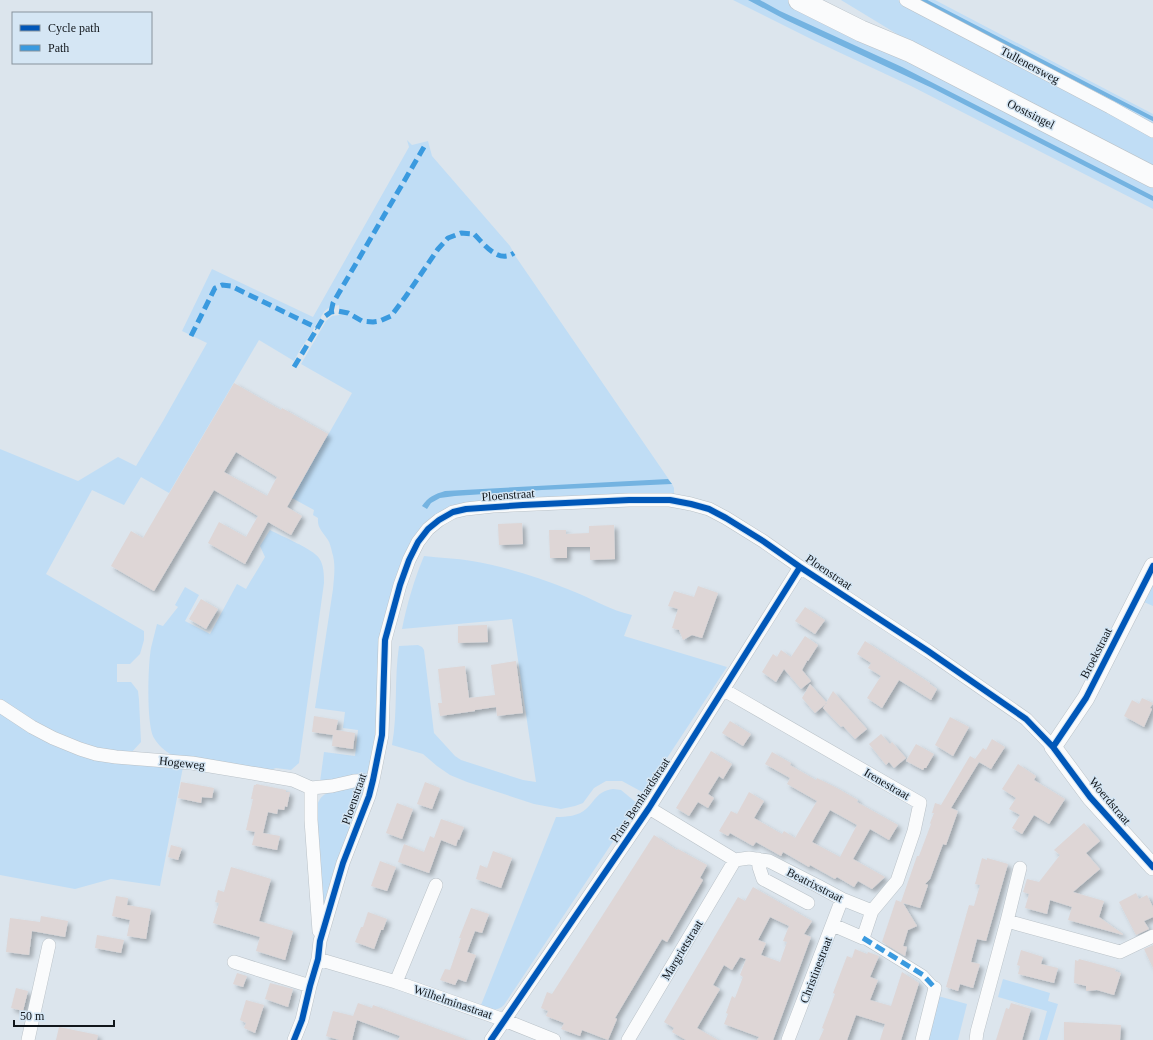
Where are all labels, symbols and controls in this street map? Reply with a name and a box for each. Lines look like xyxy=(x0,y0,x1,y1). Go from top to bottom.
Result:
legend xyxy=(12,12,152,64)
text: Cycle path xyxy=(48,21,100,35)
text: Path xyxy=(48,41,69,55)
street label: Tullenersweg xyxy=(998,44,1062,86)
street label: Oostsingel xyxy=(1005,96,1058,132)
street label: Ploenstraat xyxy=(481,486,536,504)
street label: Ploenstraat xyxy=(803,551,856,593)
street label: Broekstraat xyxy=(1077,625,1115,681)
street label: Hogeweg xyxy=(158,754,206,772)
street label: Prins Bernhardstraat xyxy=(607,754,673,845)
street label: Irenestraat xyxy=(862,765,913,803)
street label: Ploenstraat xyxy=(339,771,370,826)
street label: Woerdstraat xyxy=(1086,774,1134,828)
street label: Beatrixstraat xyxy=(785,865,846,905)
street label: Margrietstraat xyxy=(659,917,706,983)
street label: Christinestraat xyxy=(797,934,835,1005)
street label: Wilhelminastraat xyxy=(412,982,495,1022)
scale bar xyxy=(14,1002,114,1028)
text: 50 m xyxy=(20,1009,45,1023)

